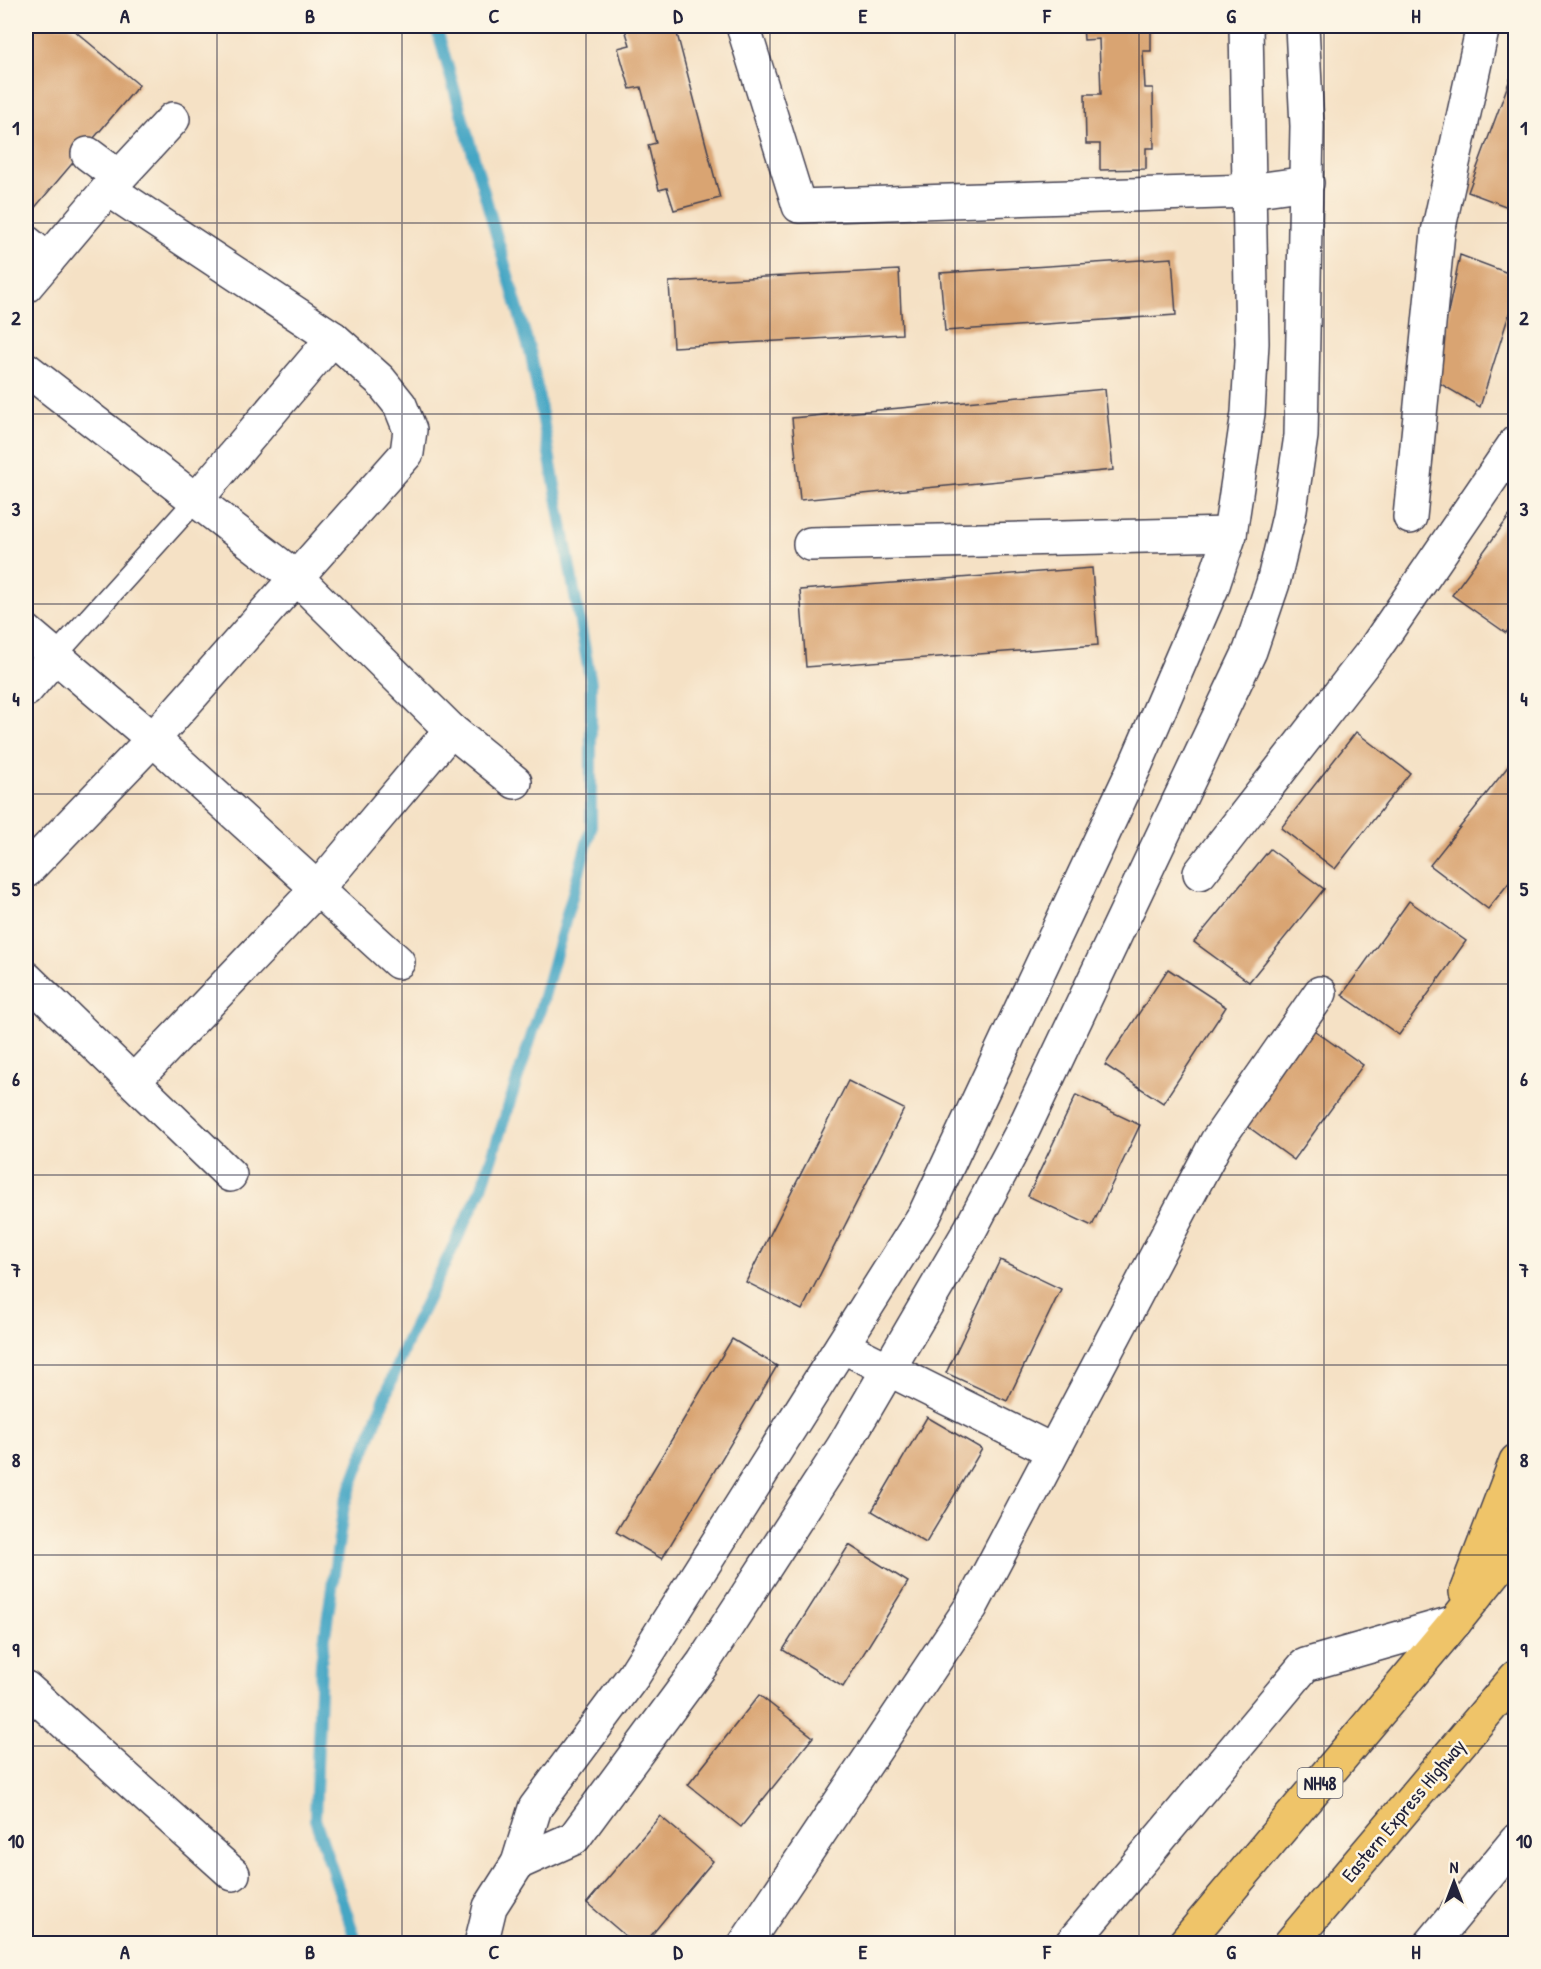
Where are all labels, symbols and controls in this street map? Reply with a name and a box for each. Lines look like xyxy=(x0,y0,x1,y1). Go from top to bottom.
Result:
text: A xyxy=(120,2,130,29)
text: B xyxy=(305,2,315,29)
text: C xyxy=(489,2,500,29)
text: D xyxy=(673,2,683,29)
text: E xyxy=(859,2,868,29)
text: F xyxy=(1042,2,1052,29)
text: G xyxy=(1226,2,1236,29)
text: H xyxy=(1411,2,1421,29)
text: 1 xyxy=(12,114,20,141)
text: 1 xyxy=(1520,114,1528,141)
text: 2 xyxy=(11,304,21,331)
text: 2 xyxy=(1519,304,1529,331)
text: 3 xyxy=(12,495,21,522)
text: 3 xyxy=(1520,495,1529,522)
text: 4 xyxy=(12,685,20,712)
text: 4 xyxy=(1520,685,1528,712)
text: 5 xyxy=(12,875,21,902)
text: 5 xyxy=(1520,875,1529,902)
text: 6 xyxy=(12,1065,20,1092)
text: 6 xyxy=(1520,1065,1528,1092)
text: 7 xyxy=(10,1256,21,1283)
text: 7 xyxy=(1518,1256,1529,1283)
text: 8 xyxy=(12,1446,21,1473)
text: 8 xyxy=(1520,1446,1529,1473)
text: 9 xyxy=(12,1636,20,1663)
text: 9 xyxy=(1520,1636,1528,1663)
street label: Eastern Express Highway xyxy=(1335,1733,1471,1887)
road number: NH48 xyxy=(1298,1768,1342,1798)
text: 10 xyxy=(8,1827,24,1854)
text: 10 xyxy=(1516,1827,1532,1854)
north arrow xyxy=(1424,1852,1484,1912)
text: N xyxy=(1450,1856,1459,1878)
text: A xyxy=(120,1938,130,1965)
text: B xyxy=(305,1938,315,1965)
text: C xyxy=(489,1938,500,1965)
text: D xyxy=(673,1938,683,1965)
text: E xyxy=(859,1938,868,1965)
text: F xyxy=(1042,1938,1052,1965)
text: G xyxy=(1226,1938,1236,1965)
text: H xyxy=(1411,1938,1421,1965)

